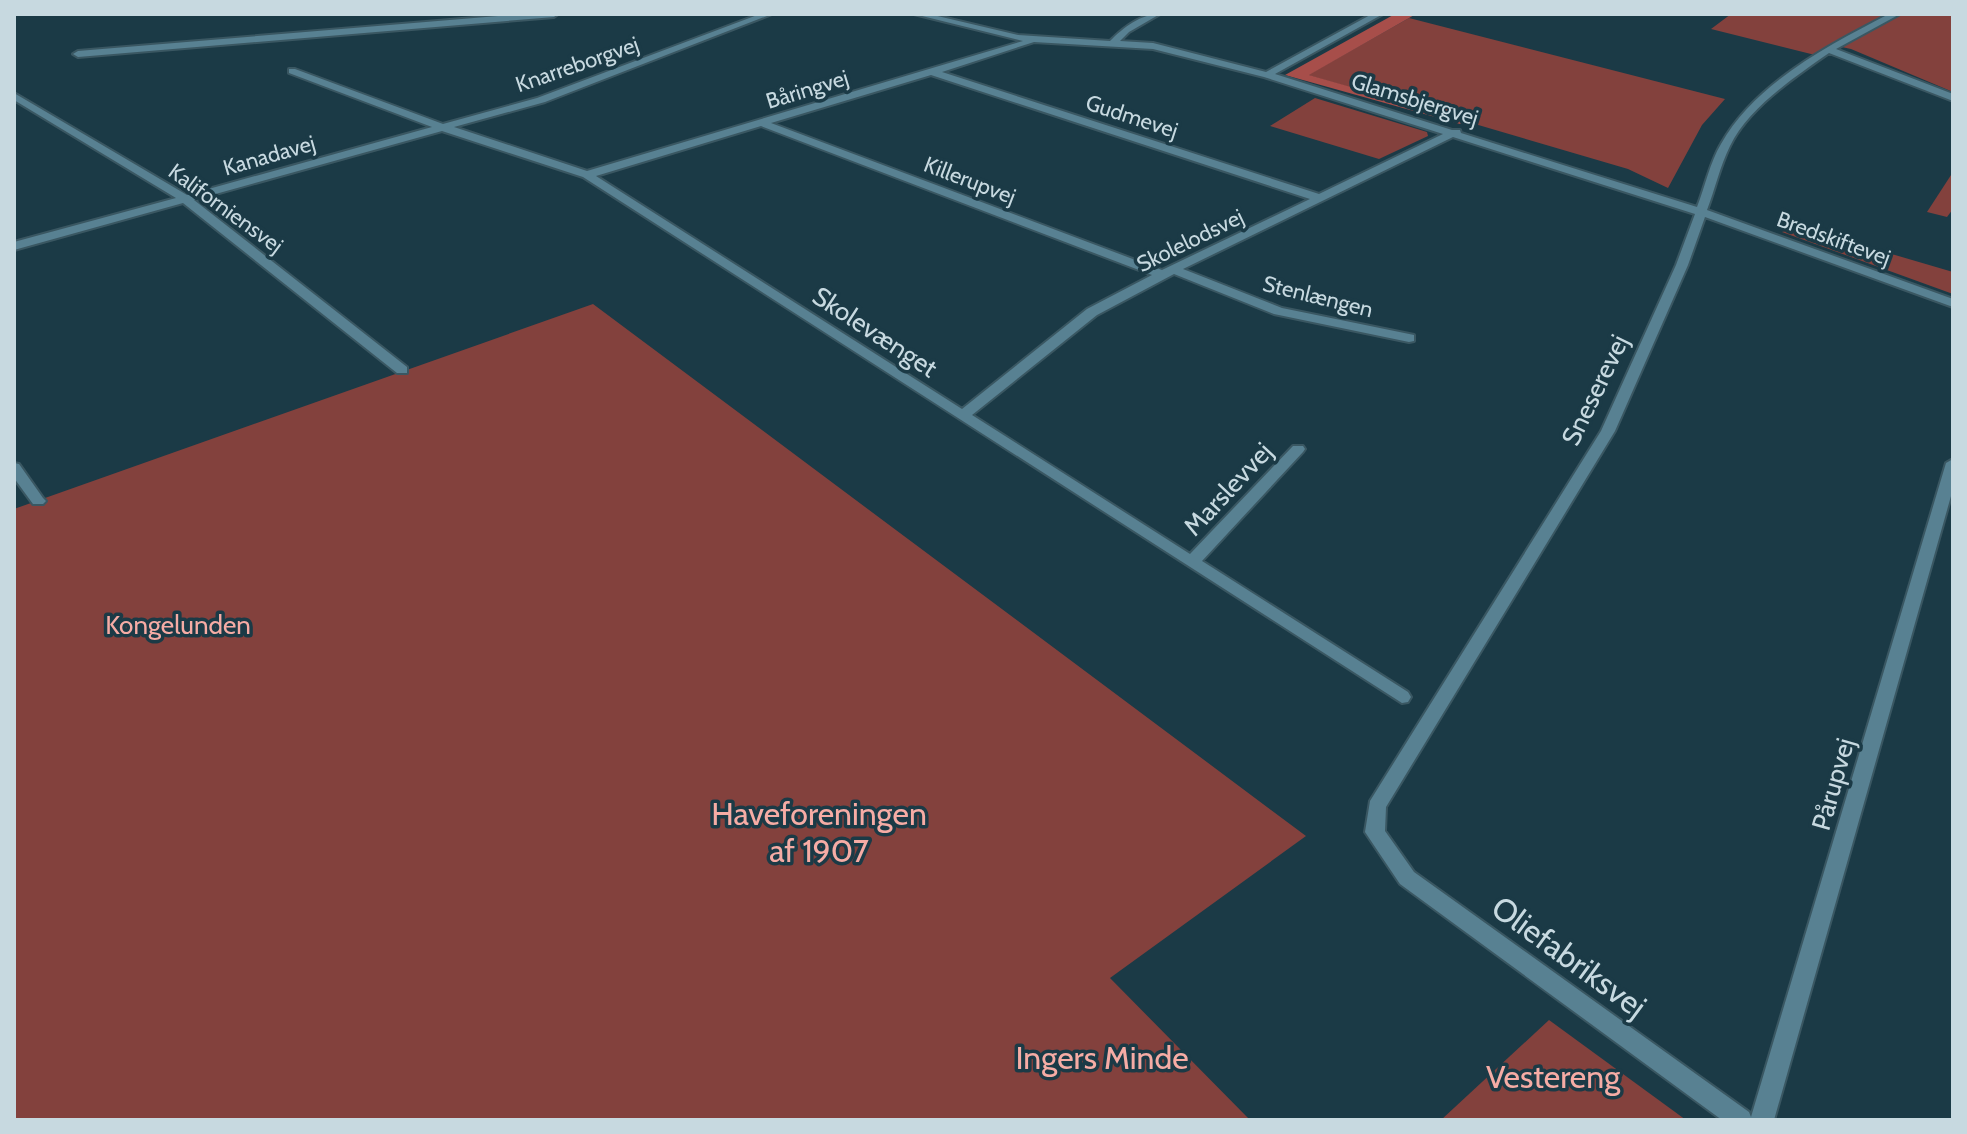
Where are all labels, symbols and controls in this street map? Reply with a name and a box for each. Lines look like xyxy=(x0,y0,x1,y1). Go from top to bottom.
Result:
street label: Knarreborgvej xyxy=(512,31,642,98)
street label: Båringvej xyxy=(762,64,852,115)
street label: Glamsbjergvej xyxy=(1348,67,1482,132)
street label: Gudmevej xyxy=(1082,89,1181,144)
street label: Kanadavej xyxy=(220,129,318,182)
street label: Killerupvej xyxy=(920,151,1020,210)
street label: Kaliforniensvej xyxy=(163,158,288,259)
street label: Skolelodsvej xyxy=(1132,203,1248,278)
street label: Bredskiftevej xyxy=(1773,205,1894,272)
street label: Stenlængen xyxy=(1260,270,1376,323)
street label: Skolevænget xyxy=(807,280,943,384)
street label: Sneserevej xyxy=(1554,329,1636,451)
street label: Marslevvej xyxy=(1177,436,1279,542)
park label: Kongelunden xyxy=(105,609,251,641)
street label: Pårupvej xyxy=(1805,734,1861,834)
park label: Haveforeningen af 1907 xyxy=(711,794,927,870)
street label: Oliefabriksvej xyxy=(1484,887,1654,1026)
park label: Ingers Minde xyxy=(1015,1038,1189,1077)
park label: Vestereng xyxy=(1486,1057,1621,1096)

